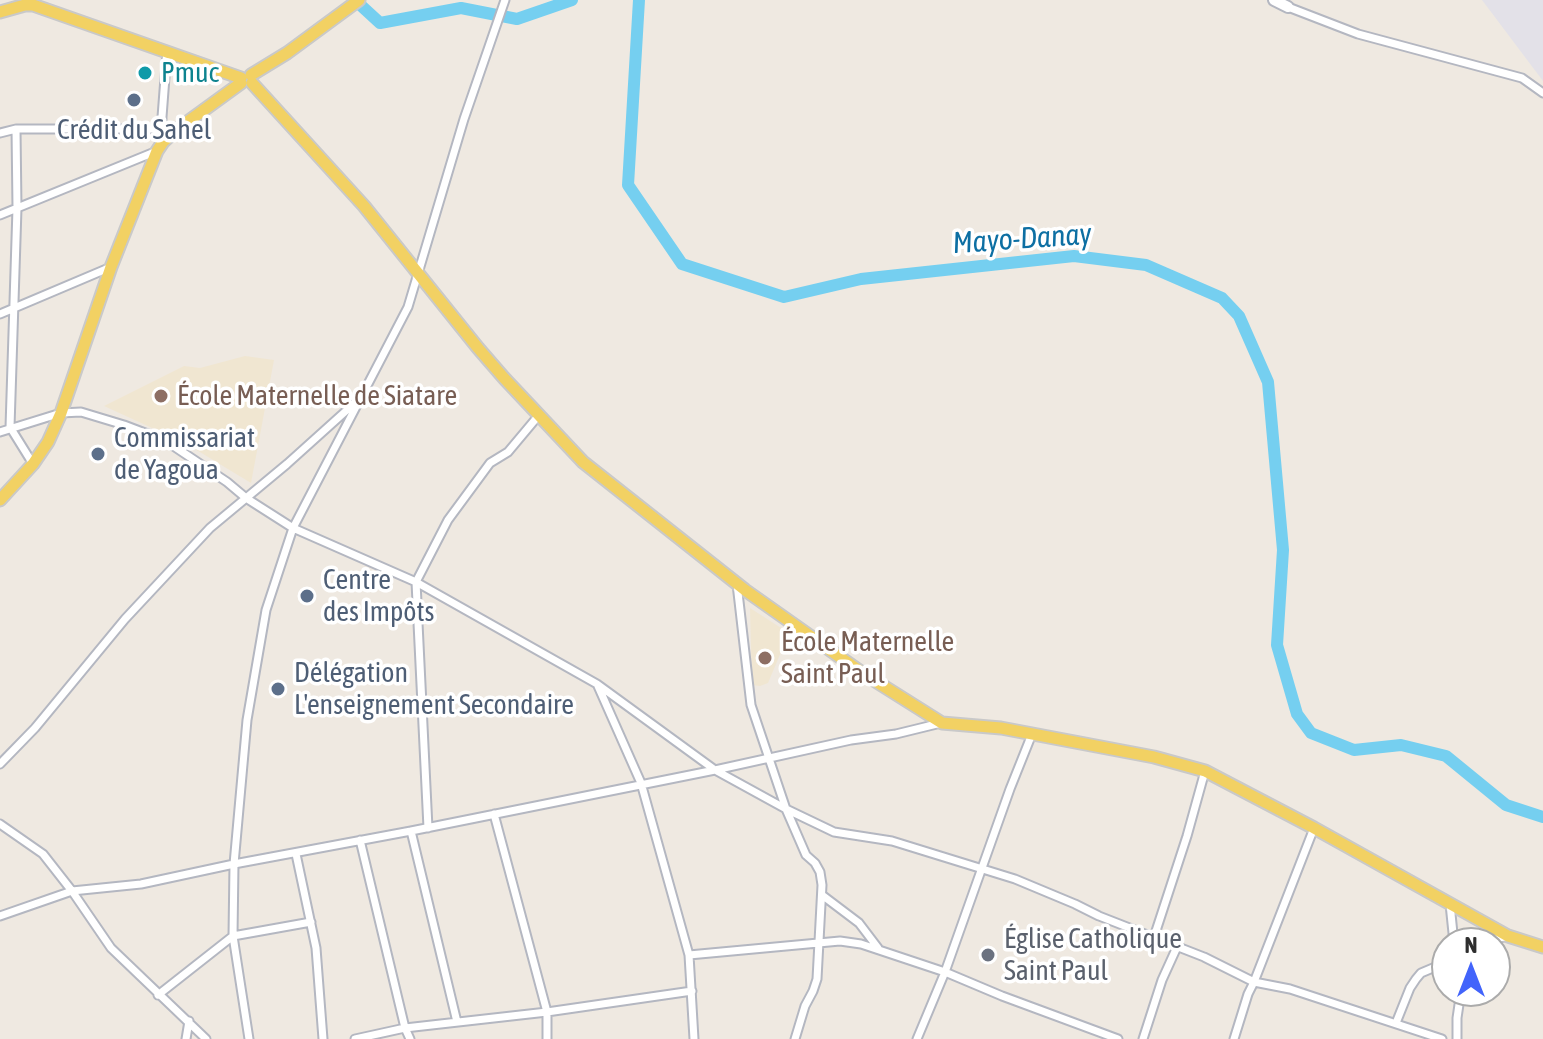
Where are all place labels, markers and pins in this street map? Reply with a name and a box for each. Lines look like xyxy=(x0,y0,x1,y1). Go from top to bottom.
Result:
place label: Pmuc xyxy=(161,56,219,90)
marker: Pmuc xyxy=(136,64,154,82)
marker: Crédit du Sahel xyxy=(125,91,143,109)
place label: Crédit du Sahel xyxy=(57,113,211,147)
place label: École Maternelle de Siatare xyxy=(177,379,457,413)
marker: École Maternelle de Siatare xyxy=(152,387,170,405)
place label: Commissariat de Yagoua xyxy=(114,421,255,487)
marker: Commissariat de Yagoua xyxy=(89,445,107,463)
place label: Centre des Impôts xyxy=(323,563,434,629)
marker: Centre des Impôts xyxy=(298,587,316,605)
place label: École Maternelle Saint Paul xyxy=(781,625,954,691)
marker: École Maternelle Saint Paul xyxy=(756,649,774,667)
place label: Délégation L'enseignement Secondaire xyxy=(294,656,574,722)
marker: Délégation L'enseignement Secondaire xyxy=(269,680,287,698)
place label: Église Catholique Saint Paul xyxy=(1004,922,1182,988)
marker: Église Catholique Saint Paul xyxy=(979,946,997,964)

